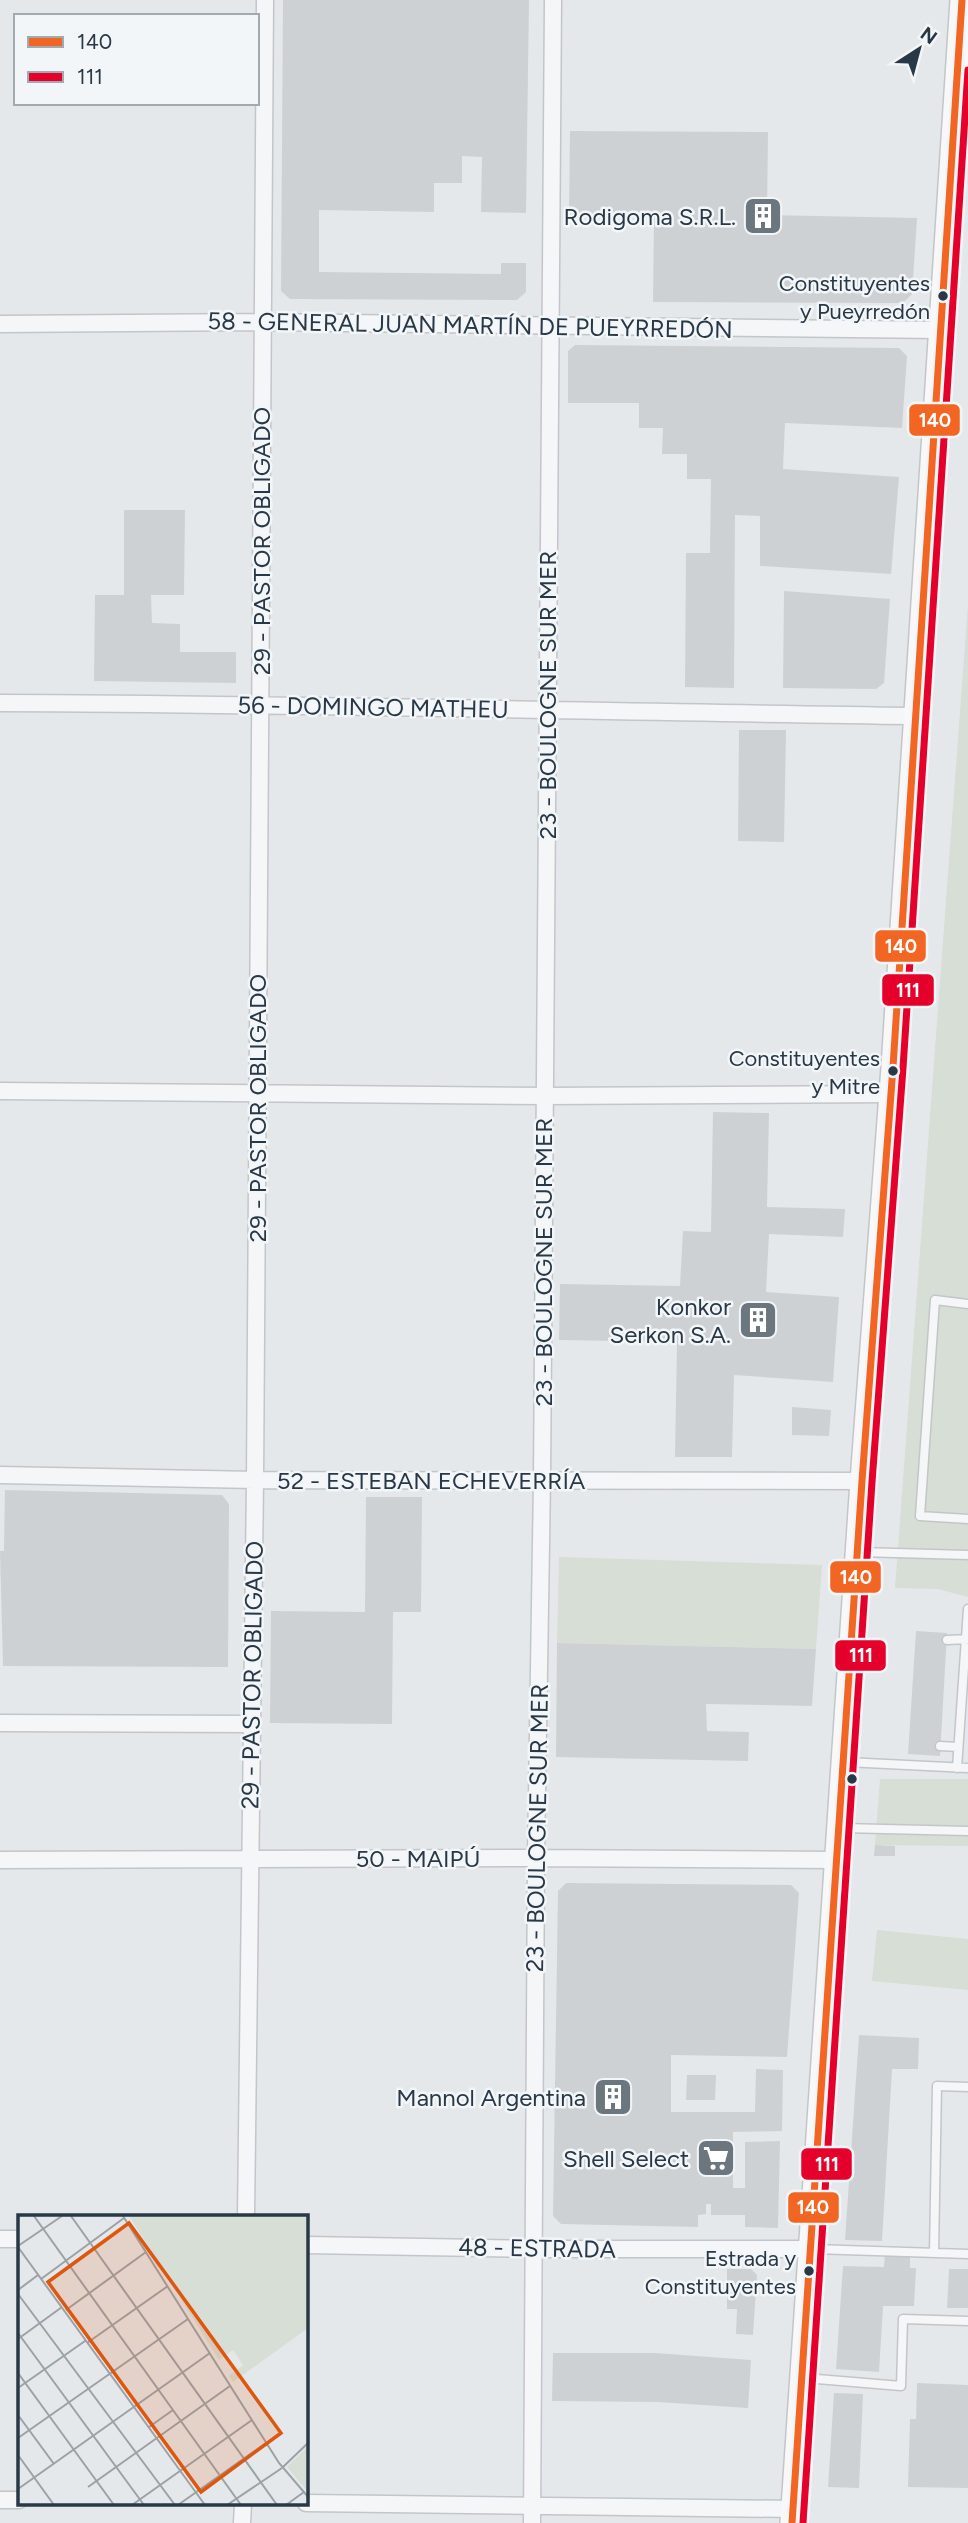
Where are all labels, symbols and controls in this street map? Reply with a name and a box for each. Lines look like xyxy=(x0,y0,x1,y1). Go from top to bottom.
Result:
legend xyxy=(14,14,259,105)
north arrow xyxy=(884,14,954,84)
text: N xyxy=(916,22,941,49)
text: 140 xyxy=(77,29,112,54)
text: 111 xyxy=(77,64,103,89)
building icon: Rodigoma S.R.L. xyxy=(742,195,784,237)
place label: Rodigoma S.R.L. xyxy=(564,202,736,231)
place label: Constituyentes y Pueyrredón xyxy=(779,270,930,325)
marker: Constituyentes y Pueyrredón xyxy=(936,289,950,303)
street label: 58 - GENERAL JUAN MARTÍN DE PUEYRREDÓN xyxy=(207,306,733,344)
line badge: 140 xyxy=(908,403,961,437)
street label: 29 - PASTOR OBLIGADO xyxy=(247,407,276,675)
text: 140 xyxy=(919,409,951,432)
street label: 23 - BOULOGNE SUR MER xyxy=(533,551,562,839)
street label: 56 - DOMINGO MATHEU xyxy=(237,690,509,724)
line badge: 140 xyxy=(874,929,927,963)
text: 140 xyxy=(885,935,917,958)
line badge: 111 xyxy=(881,973,935,1007)
street label: 29 - PASTOR OBLIGADO xyxy=(243,974,272,1242)
text: 111 xyxy=(896,979,920,1002)
place label: Constituyentes y Mitre xyxy=(729,1045,880,1100)
marker: Constituyentes y Mitre xyxy=(886,1064,900,1078)
street label: 23 - BOULOGNE SUR MER xyxy=(529,1118,558,1406)
place label: Konkor Serkon S.A. xyxy=(609,1292,731,1349)
building icon: Konkor Serkon S.A. xyxy=(737,1299,779,1341)
street label: 52 - ESTEBAN ECHEVERRÍA xyxy=(277,1466,586,1495)
street label: 29 - PASTOR OBLIGADO xyxy=(235,1541,269,1809)
line badge: 140 xyxy=(829,1560,882,1594)
text: 140 xyxy=(840,1566,872,1589)
line badge: 111 xyxy=(834,1639,887,1672)
text: 111 xyxy=(849,1644,873,1667)
street label: 23 - BOULOGNE SUR MER xyxy=(520,1684,554,1972)
unlabelled marker xyxy=(845,1772,859,1786)
street label: 50 - MAIPÚ xyxy=(356,1844,480,1873)
building icon: Mannol Argentina xyxy=(592,2076,634,2118)
place label: Mannol Argentina xyxy=(396,2083,586,2112)
supermarket icon: Shell Select xyxy=(695,2137,737,2179)
place label: Shell Select xyxy=(563,2144,689,2173)
line badge: 111 xyxy=(800,2147,853,2181)
text: 111 xyxy=(815,2153,839,2176)
line badge: 140 xyxy=(787,2191,840,2224)
text: 140 xyxy=(797,2196,829,2219)
inset map xyxy=(18,2215,308,2506)
street label: 48 - ESTRADA xyxy=(458,2232,617,2264)
place label: Estrada y Constituyentes xyxy=(645,2245,796,2300)
marker: Estrada y Constituyentes xyxy=(802,2264,816,2278)

